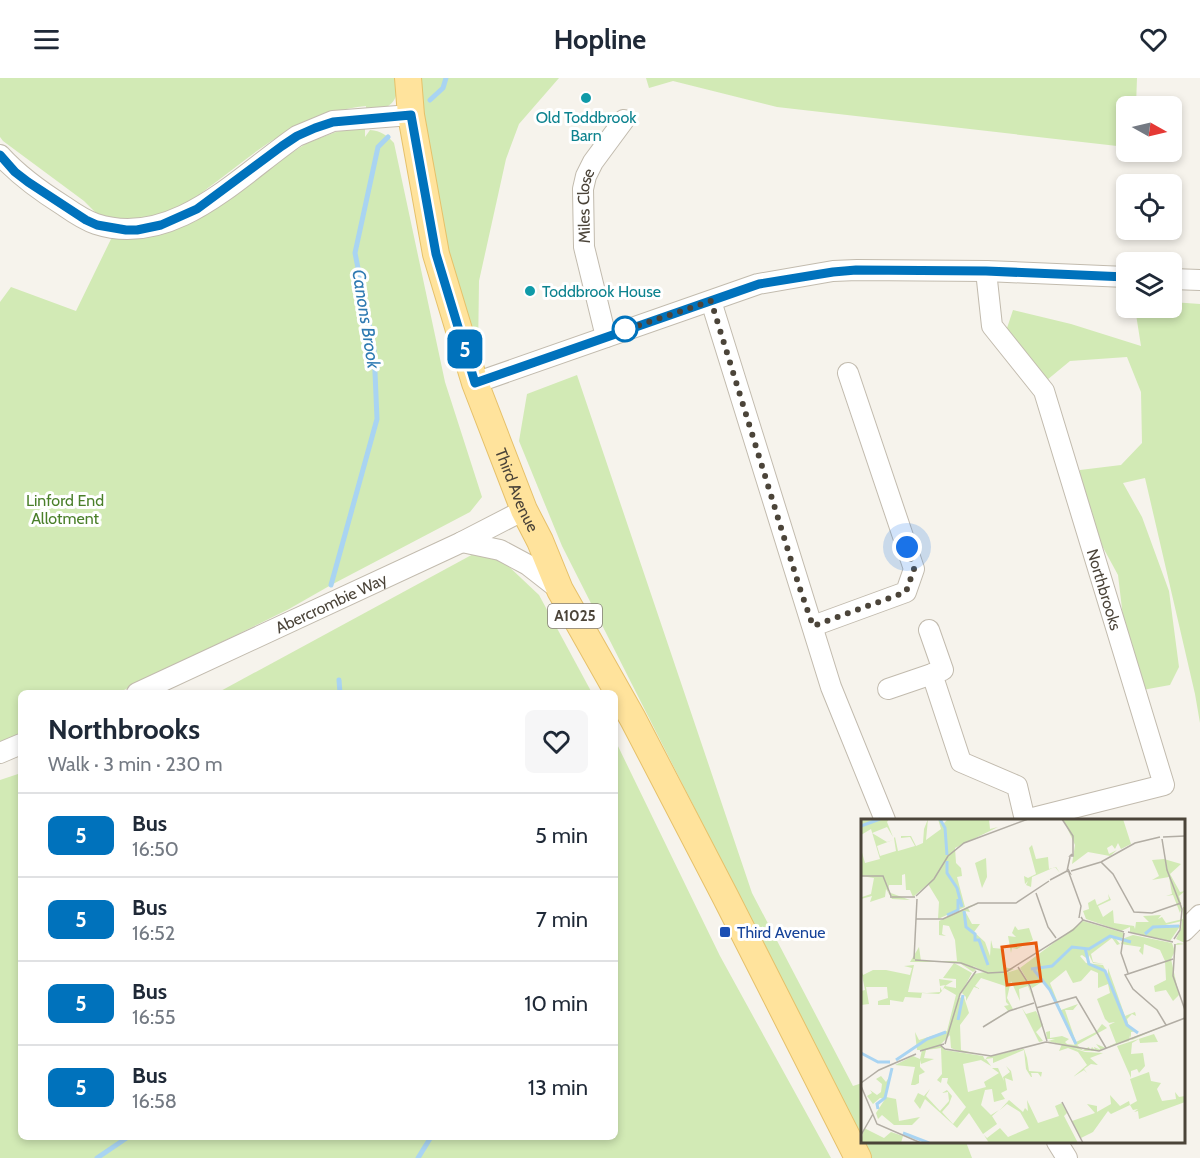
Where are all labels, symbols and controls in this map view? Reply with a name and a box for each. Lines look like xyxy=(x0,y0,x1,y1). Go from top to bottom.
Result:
icon: menu xyxy=(30,23,63,56)
text: Hopline xyxy=(554,23,646,56)
icon: heart xyxy=(1137,23,1170,56)
marker: Old Toddbrook Barn xyxy=(579,91,593,105)
north arrow xyxy=(1116,96,1182,162)
map controls xyxy=(1116,96,1182,318)
place label: Old Toddbrook Barn xyxy=(536,108,637,145)
street label: Miles Close xyxy=(573,165,598,244)
button: locate xyxy=(1116,174,1182,240)
button: layers xyxy=(1116,252,1182,318)
water label: Canons Brook xyxy=(347,268,385,371)
place label: Toddbrook House xyxy=(542,282,661,301)
marker: Toddbrook House xyxy=(523,284,537,298)
unlabelled marker xyxy=(612,316,638,342)
line badge: 5 xyxy=(446,330,484,368)
text: 5 xyxy=(459,337,471,362)
street label: Third Avenue xyxy=(492,445,543,535)
park label: Linford End Allotment xyxy=(26,491,104,528)
your location xyxy=(892,532,922,562)
street label: Northbrooks xyxy=(1083,546,1126,633)
street label: Abercrombie Way xyxy=(272,569,390,637)
road number: A1025 xyxy=(548,604,602,628)
button: heart xyxy=(525,710,588,773)
text: Northbrooks xyxy=(48,712,200,746)
text: Walk · 3 min · 230 m xyxy=(48,752,223,776)
text: Bus xyxy=(132,810,167,837)
inset map xyxy=(861,819,1185,1143)
text: 5 min xyxy=(535,822,588,849)
text: 5 xyxy=(75,823,87,848)
text: 16:50 xyxy=(132,837,179,861)
text: Bus xyxy=(132,894,167,921)
text: 7 min xyxy=(536,906,588,933)
text: 5 xyxy=(75,907,87,932)
text: 16:52 xyxy=(132,921,175,945)
place label: Third Avenue xyxy=(737,923,826,942)
marker: Third Avenue xyxy=(718,925,732,939)
text: Bus xyxy=(132,978,167,1005)
text: 10 min xyxy=(524,990,588,1017)
text: 5 xyxy=(75,991,87,1016)
text: 16:55 xyxy=(132,1005,176,1029)
text: Bus xyxy=(132,1062,167,1089)
text: 13 min xyxy=(528,1074,588,1101)
text: 5 xyxy=(75,1075,87,1100)
text: 16:58 xyxy=(132,1089,177,1113)

